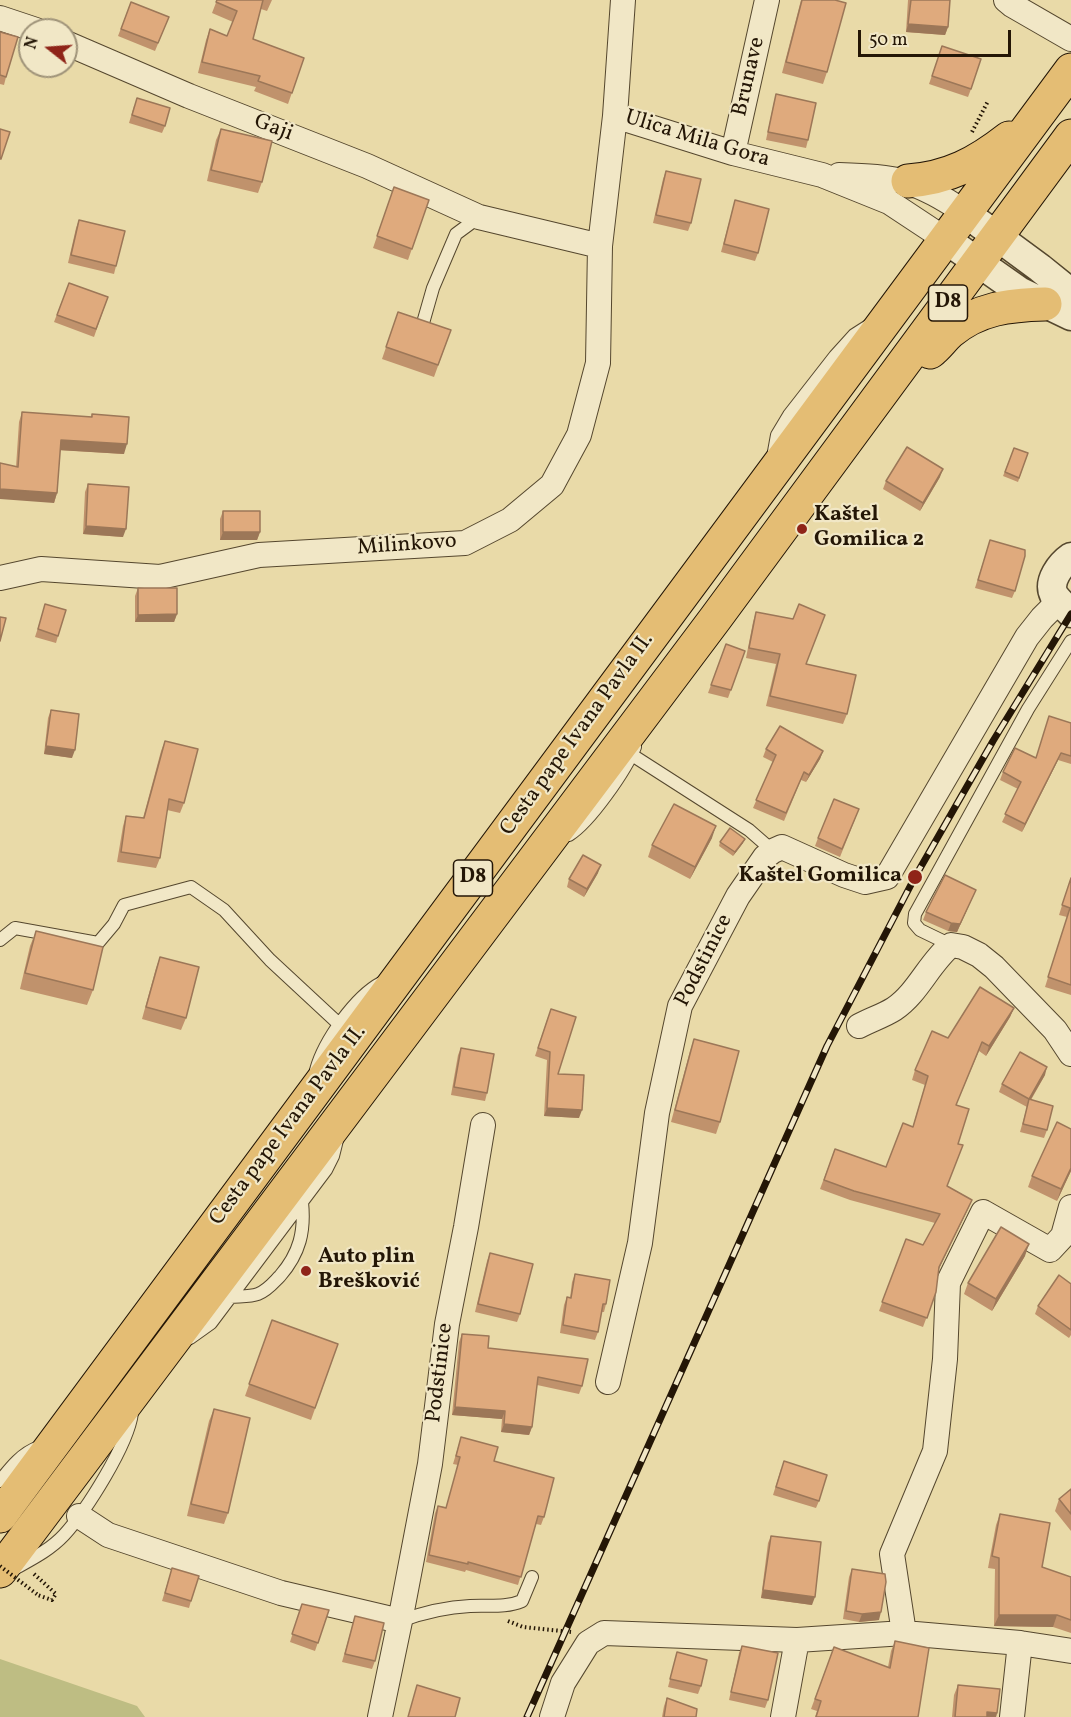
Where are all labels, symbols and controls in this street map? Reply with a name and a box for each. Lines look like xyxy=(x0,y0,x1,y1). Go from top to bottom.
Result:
north arrow xyxy=(18,18,78,78)
scale bar xyxy=(861,18,1014,56)
text: 50 m xyxy=(869,28,908,53)
text: N xyxy=(20,35,45,52)
street label: Brunave xyxy=(728,35,772,119)
street label: Ulica Mila Gora xyxy=(621,105,773,175)
street label: Gaji xyxy=(250,110,296,148)
road number: D8 xyxy=(928,285,968,321)
place label: Kaštel Gomilica 2 xyxy=(814,503,924,554)
marker: Kaštel Gomilica 2 xyxy=(795,522,809,536)
street label: Milinkovo xyxy=(356,529,458,563)
street label: Cesta pape Ivana Pavla II. xyxy=(495,628,661,842)
road number: D8 xyxy=(454,860,492,896)
place label: Kaštel Gomilica xyxy=(738,864,902,890)
marker: Kaštel Gomilica xyxy=(906,868,924,886)
street label: Podstinice xyxy=(670,910,740,1012)
street label: Cesta pape Ivana Pavla II. xyxy=(205,1020,373,1232)
place label: Auto plin Brešković xyxy=(318,1245,420,1296)
marker: Auto plin Brešković xyxy=(299,1264,313,1278)
street label: Podstinice xyxy=(422,1322,460,1424)

